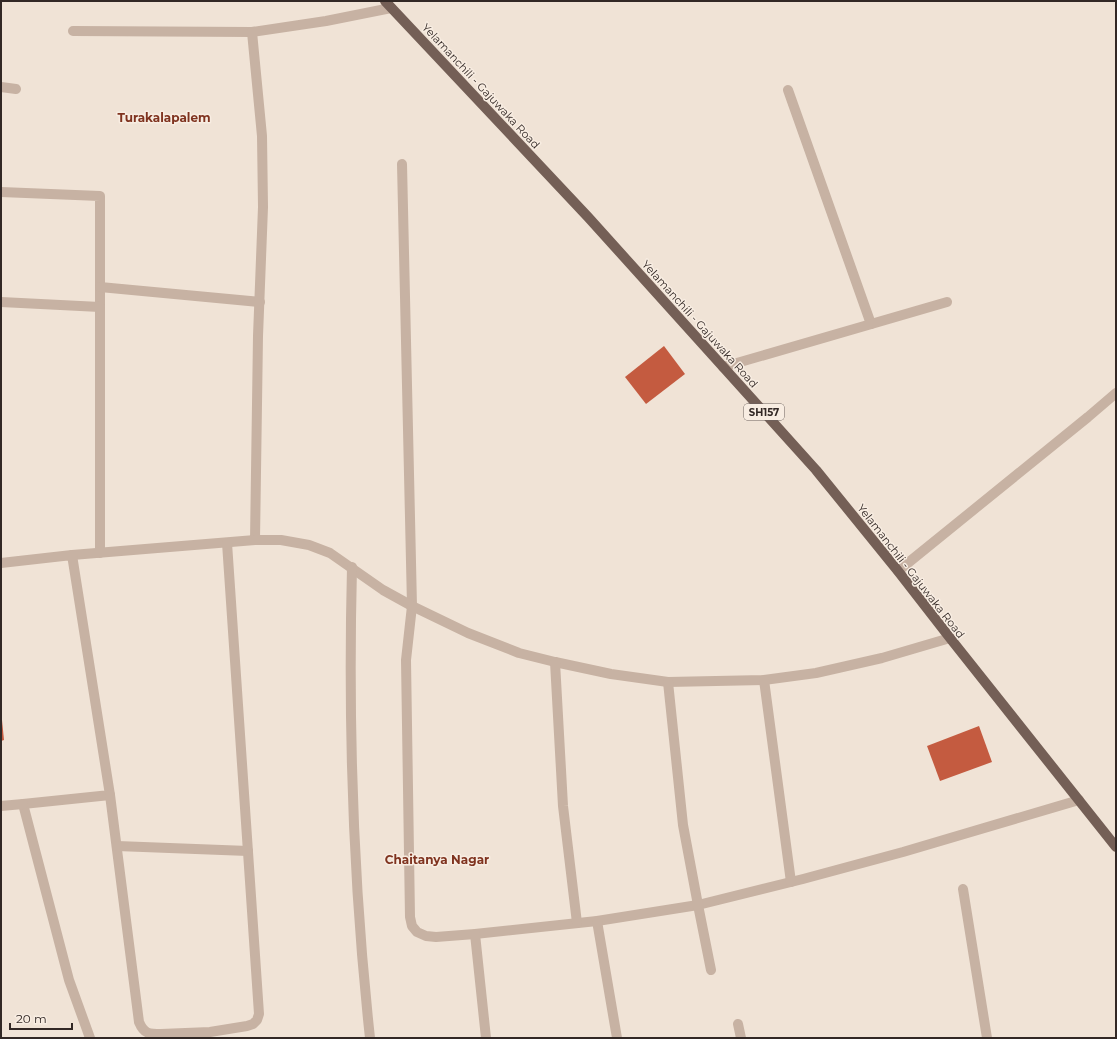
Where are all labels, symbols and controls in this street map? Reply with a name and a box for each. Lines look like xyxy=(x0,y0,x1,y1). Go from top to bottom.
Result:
street label: Yelamanchili - Gajuwaka Road xyxy=(419,20,543,152)
district label: Turakalapalem xyxy=(117,110,211,125)
street label: Yelamanchili - Gajuwaka Road xyxy=(639,258,761,390)
road number: SH157 xyxy=(744,404,784,420)
street label: Yelamanchili - Gajuwaka Road xyxy=(854,501,968,641)
district label: Chaitanya Nagar xyxy=(385,852,489,867)
scale bar xyxy=(10,1005,72,1031)
text: 20 m xyxy=(16,1011,47,1026)

